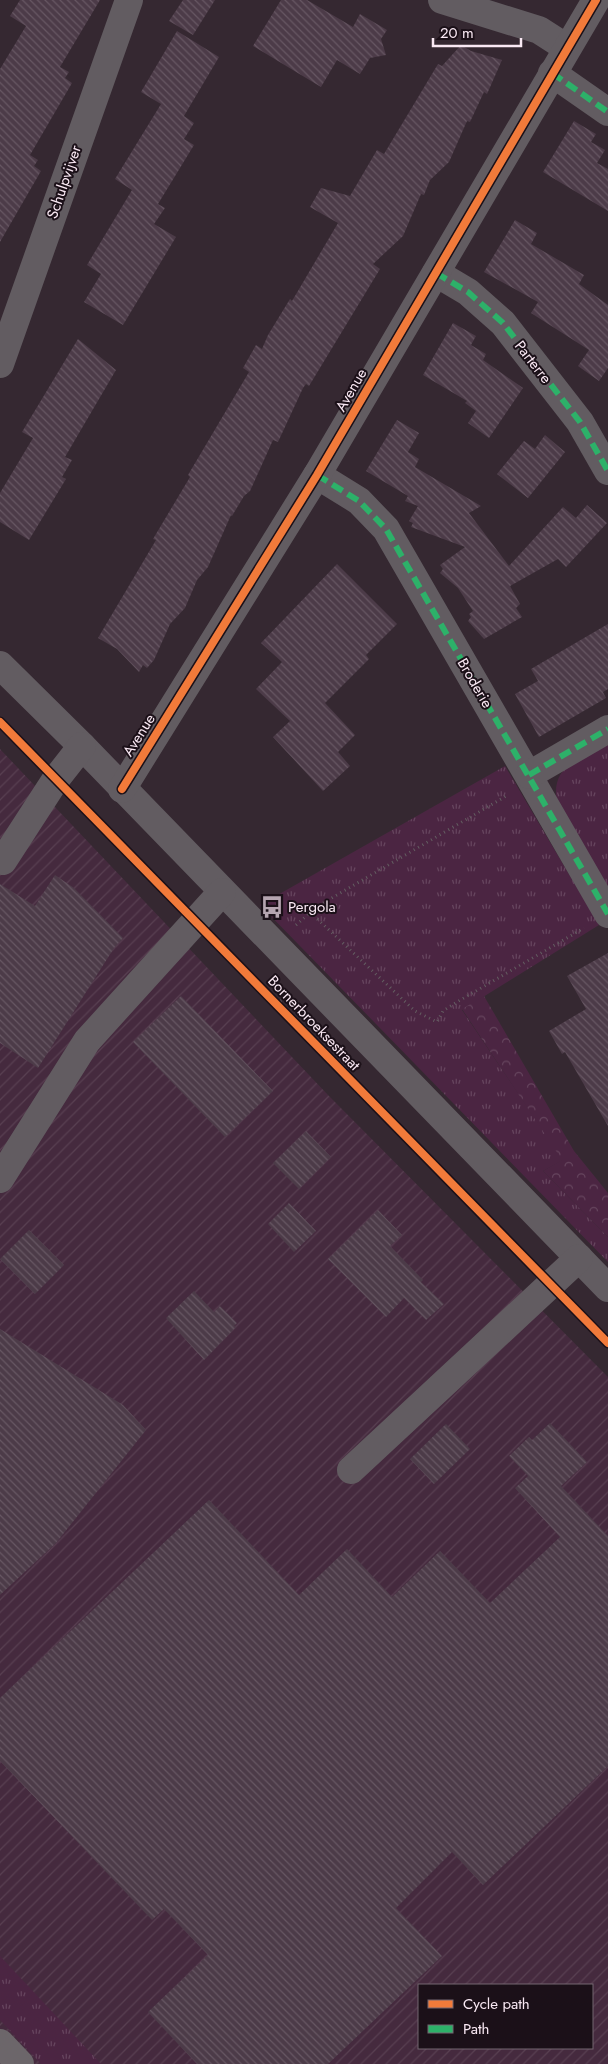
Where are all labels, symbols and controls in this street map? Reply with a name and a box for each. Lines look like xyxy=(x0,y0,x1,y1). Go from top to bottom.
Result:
scale bar xyxy=(433,15,520,47)
text: 20 m xyxy=(440,22,474,44)
street label: Schulpvijver xyxy=(41,141,87,222)
street label: Parterre xyxy=(509,336,557,388)
street label: Avenue xyxy=(330,364,372,416)
street label: Broderie xyxy=(452,654,498,712)
street label: Avenue xyxy=(117,709,161,761)
bus stop icon: Pergola xyxy=(259,894,285,920)
place label: Pergola xyxy=(288,896,336,918)
street label: Bornerbroeksestraat xyxy=(263,970,366,1076)
legend xyxy=(418,1984,593,2049)
text: Cycle path xyxy=(463,1993,530,2015)
text: Path xyxy=(463,2018,489,2040)

